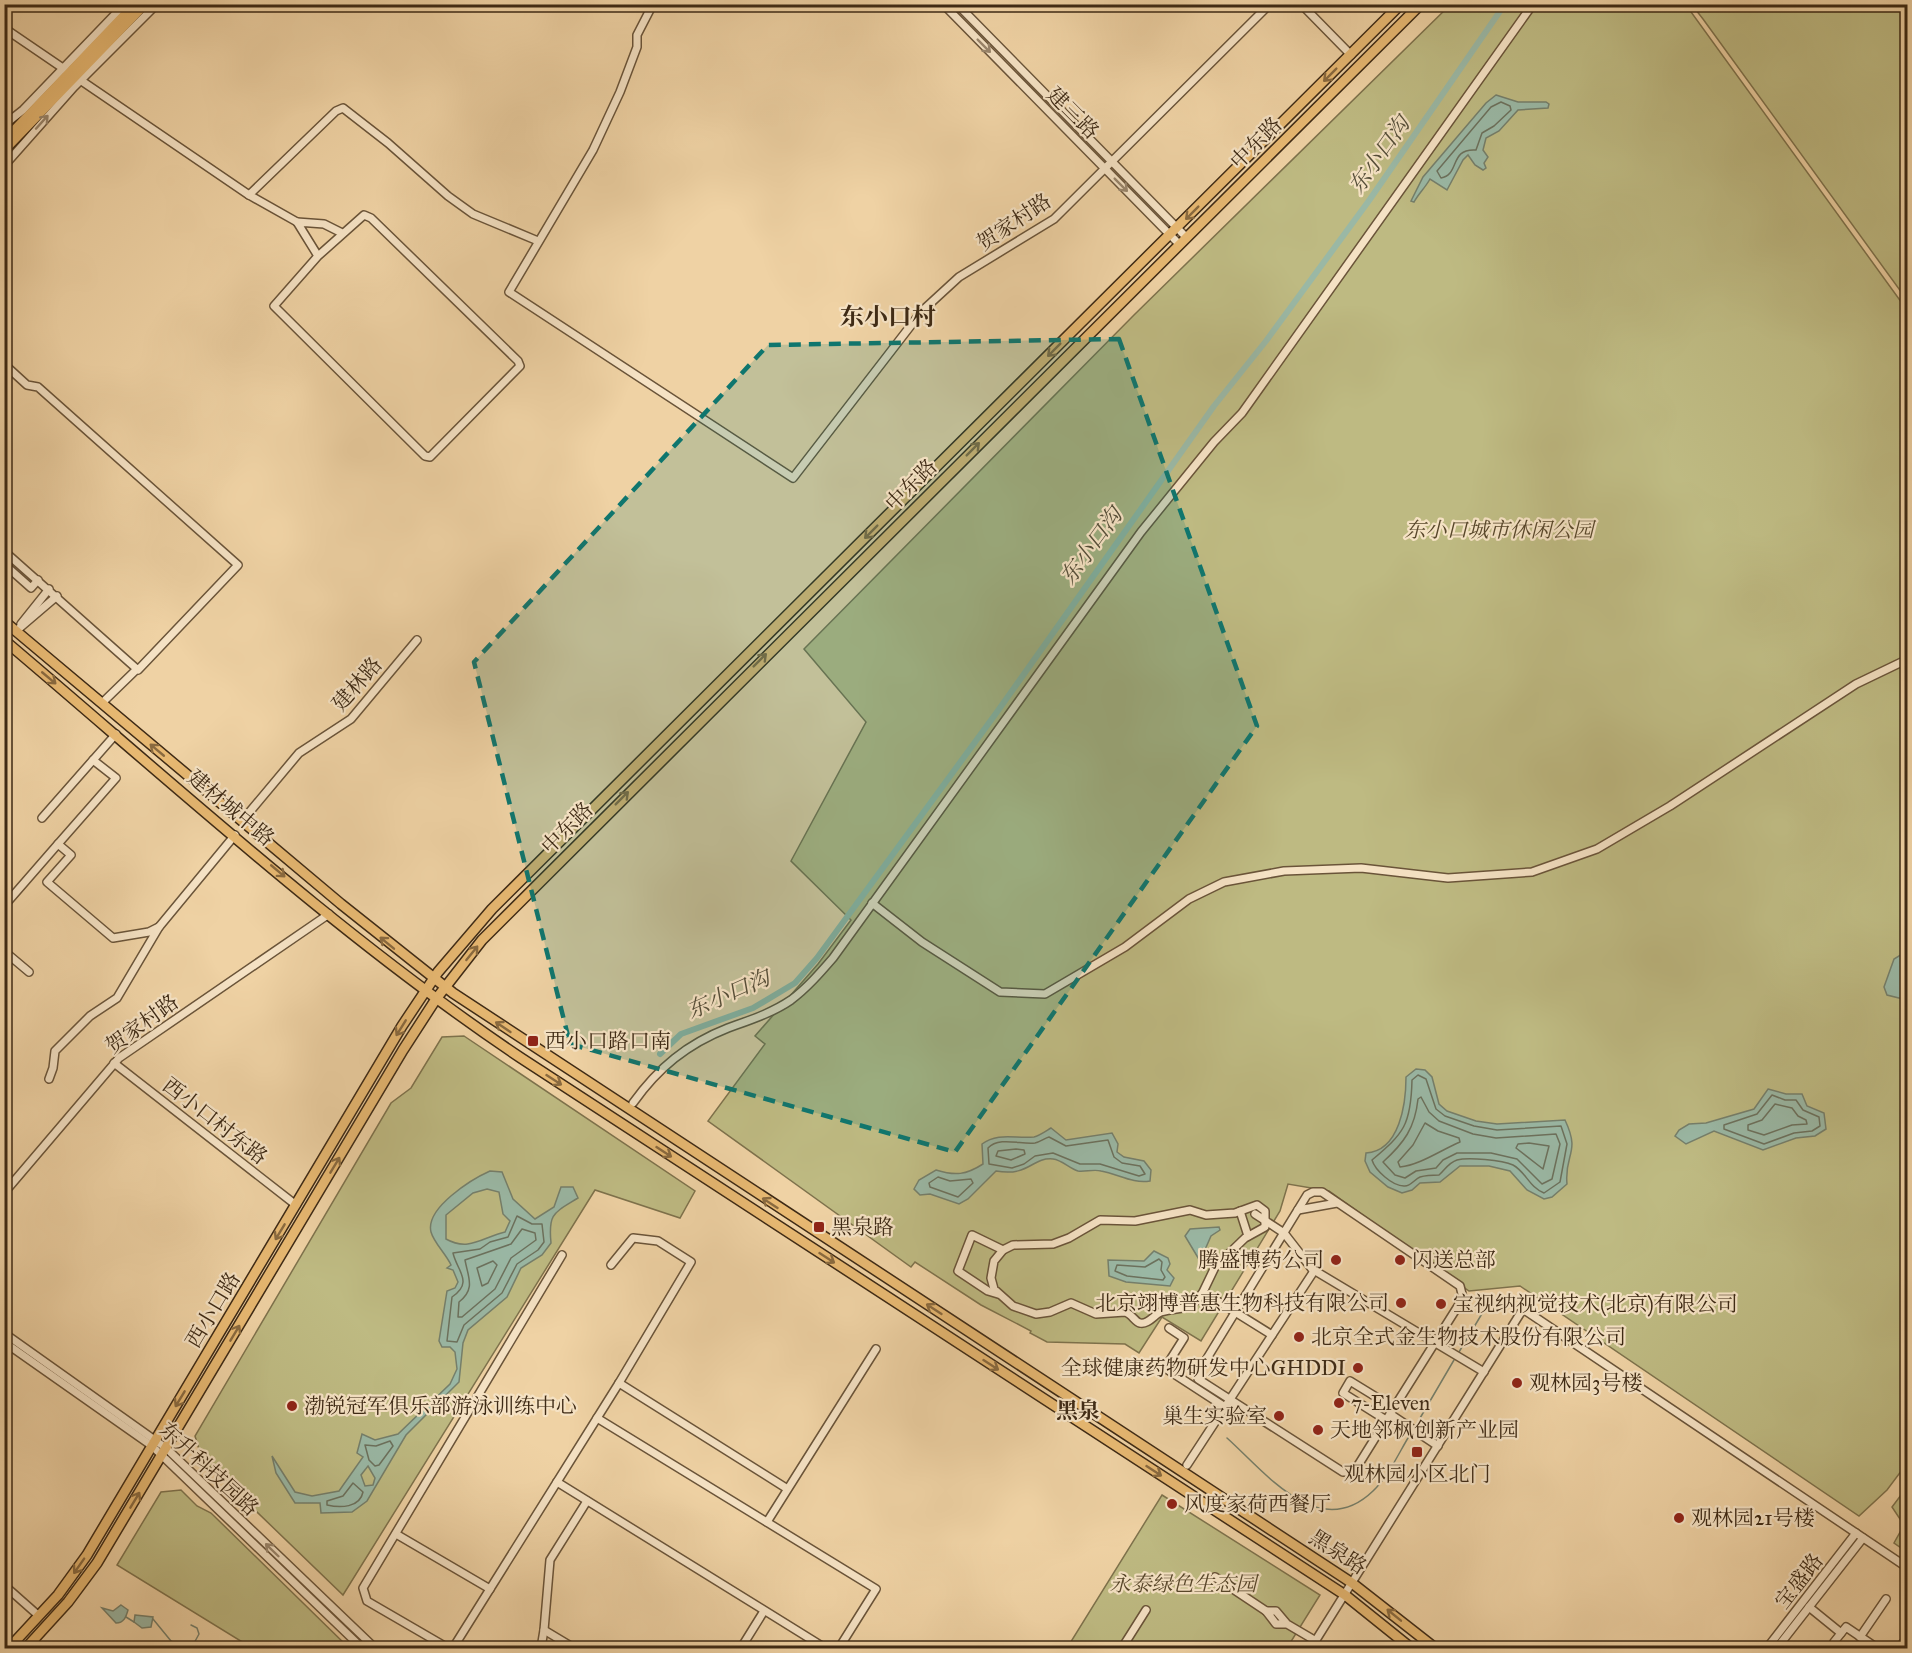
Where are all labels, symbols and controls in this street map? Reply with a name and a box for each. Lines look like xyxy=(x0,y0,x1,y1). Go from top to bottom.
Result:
one-way arrow xyxy=(977,39,992,54)
one-way arrow xyxy=(1323,68,1337,83)
street label: 建三路 xyxy=(1042,82,1104,144)
water label: 东小口沟 xyxy=(1343,109,1417,199)
street label: 中东路 xyxy=(1225,112,1287,174)
one-way arrow xyxy=(35,114,49,129)
one-way arrow xyxy=(1114,178,1128,193)
street label: 贺家村路 xyxy=(972,188,1056,256)
one-way arrow xyxy=(1184,206,1199,220)
district label: 东小口村 xyxy=(840,302,936,332)
one-way arrow xyxy=(1046,343,1061,358)
one-way arrow xyxy=(966,442,981,456)
street label: 中东路 xyxy=(880,454,942,516)
water label: 东小口沟 xyxy=(1054,500,1130,590)
park label: 东小口城市休闲公园 xyxy=(1405,517,1596,543)
one-way arrow xyxy=(863,525,878,540)
street label: 建林路 xyxy=(327,652,387,716)
one-way arrow xyxy=(753,653,768,668)
one-way arrow xyxy=(41,671,56,685)
one-way arrow xyxy=(150,743,165,757)
street label: 建材城中路 xyxy=(182,764,280,852)
one-way arrow xyxy=(615,790,630,805)
street label: 中东路 xyxy=(536,797,598,859)
one-way arrow xyxy=(270,865,286,878)
one-way arrow xyxy=(379,936,395,949)
one-way arrow xyxy=(465,945,478,961)
water label: 东小口沟 xyxy=(682,963,776,1024)
street label: 贺家村路 xyxy=(100,989,184,1059)
one-way arrow xyxy=(395,1019,407,1036)
one-way arrow xyxy=(494,1021,511,1034)
place label: 西小口路口南 xyxy=(545,1028,671,1054)
marker: 西小口路口南 xyxy=(526,1034,540,1048)
street label: 西小口村东路 xyxy=(157,1072,273,1170)
one-way arrow xyxy=(545,1074,562,1086)
one-way arrow xyxy=(655,1146,672,1158)
one-way arrow xyxy=(329,1157,341,1174)
one-way arrow xyxy=(762,1196,779,1209)
place label: 黑泉路 xyxy=(831,1214,894,1240)
marker: 黑泉路 xyxy=(812,1220,826,1234)
one-way arrow xyxy=(273,1223,285,1240)
place label: 腾盛博药公司 xyxy=(1198,1247,1324,1273)
place label: 闪送总部 xyxy=(1412,1247,1496,1273)
one-way arrow xyxy=(819,1252,835,1264)
marker: 腾盛博药公司 xyxy=(1329,1253,1343,1267)
marker: 闪送总部 xyxy=(1393,1253,1407,1267)
street label: 西小口路 xyxy=(180,1267,246,1353)
place label: 北京翊博普惠生物科技有限公司 xyxy=(1095,1290,1389,1316)
place label: 宝视纳视觉技术(北京)有限公司 xyxy=(1453,1291,1738,1317)
marker: 北京翊博普惠生物科技有限公司 xyxy=(1394,1296,1408,1310)
marker: 宝视纳视觉技术(北京)有限公司 xyxy=(1434,1297,1448,1311)
one-way arrow xyxy=(925,1303,942,1316)
place label: 北京全式金生物技术股份有限公司 xyxy=(1311,1324,1626,1350)
one-way arrow xyxy=(229,1325,241,1342)
marker: 北京全式金生物技术股份有限公司 xyxy=(1292,1330,1306,1344)
place label: 全球健康药物研发中心GHDDI xyxy=(1061,1355,1346,1381)
one-way arrow xyxy=(982,1359,999,1371)
marker: 全球健康药物研发中心GHDDI xyxy=(1351,1361,1365,1375)
place label: 观林园3号楼 xyxy=(1529,1370,1642,1396)
marker: 观林园3号楼 xyxy=(1510,1376,1524,1390)
one-way arrow xyxy=(174,1390,186,1407)
place label: 7-Eleven xyxy=(1351,1390,1430,1416)
place label: 渤锐冠军俱乐部游泳训练中心 xyxy=(304,1393,577,1419)
marker: 7-Eleven xyxy=(1332,1396,1346,1410)
district label: 黑泉 xyxy=(1056,1397,1100,1424)
marker: 渤锐冠军俱乐部游泳训练中心 xyxy=(285,1399,299,1413)
place label: 巢生实验室 xyxy=(1162,1403,1267,1429)
marker: 巢生实验室 xyxy=(1272,1409,1286,1423)
street label: 东升科技园路 xyxy=(154,1417,264,1521)
place label: 天地邻枫创新产业园 xyxy=(1330,1417,1519,1443)
marker: 天地邻枫创新产业园 xyxy=(1311,1423,1325,1437)
marker: 观林园小区北门 xyxy=(1410,1445,1424,1459)
place label: 观林园小区北门 xyxy=(1344,1461,1491,1487)
one-way arrow xyxy=(1145,1466,1162,1478)
place label: 风度家荷西餐厅 xyxy=(1184,1491,1331,1517)
one-way arrow xyxy=(130,1492,142,1509)
marker: 风度家荷西餐厅 xyxy=(1165,1497,1179,1511)
place label: 观林园21号楼 xyxy=(1691,1505,1815,1531)
marker: 观林园21号楼 xyxy=(1672,1511,1686,1525)
street label: 黑泉路 xyxy=(1305,1524,1371,1580)
one-way arrow xyxy=(264,1543,279,1558)
street label: 宝盛路 xyxy=(1769,1548,1829,1614)
one-way arrow xyxy=(73,1558,85,1574)
park label: 永泰绿色生态园 xyxy=(1110,1571,1259,1597)
one-way arrow xyxy=(1386,1609,1402,1622)

